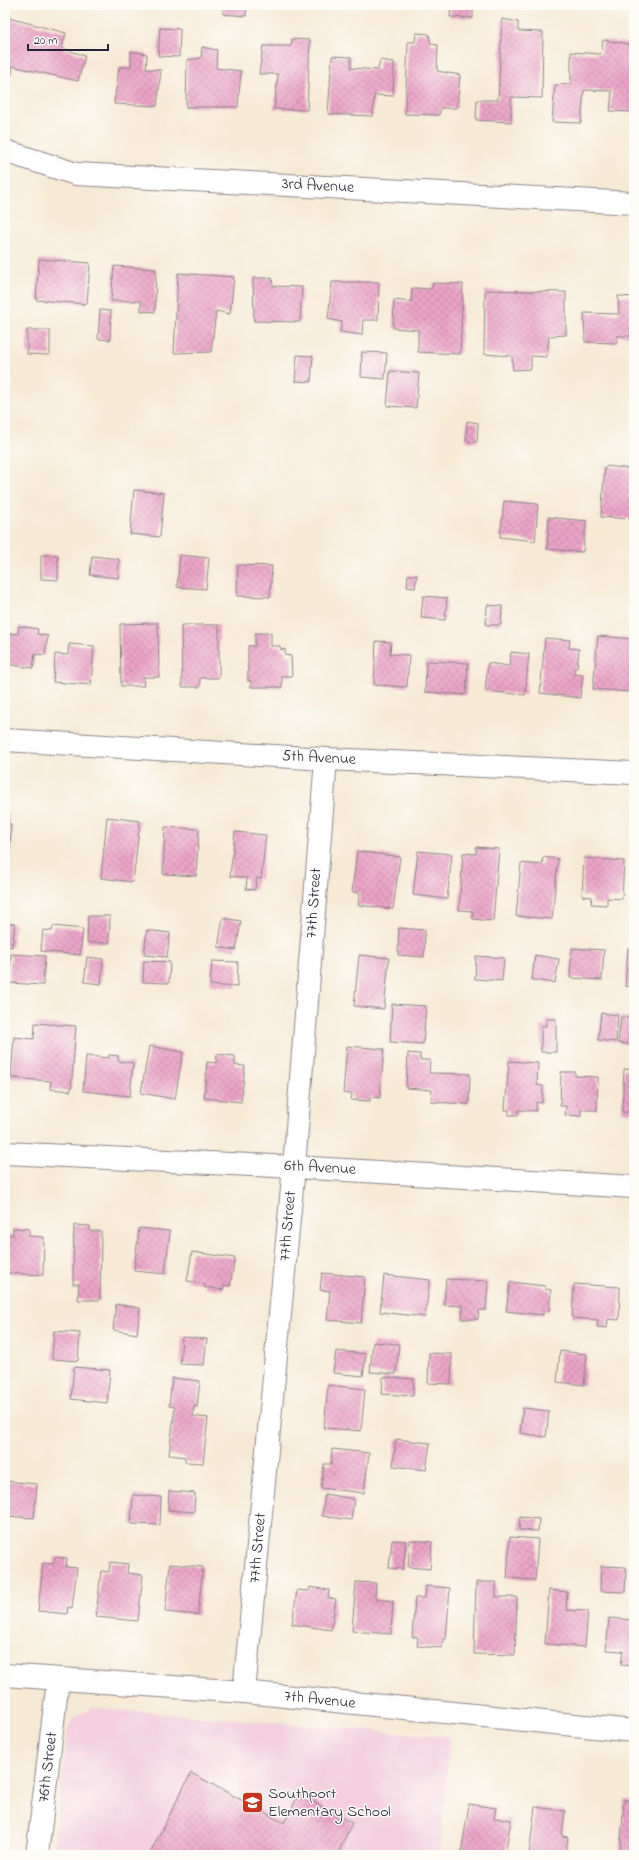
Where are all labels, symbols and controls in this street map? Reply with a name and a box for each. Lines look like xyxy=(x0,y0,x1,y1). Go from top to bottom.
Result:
scale bar xyxy=(28,26,108,52)
text: 20 m xyxy=(34,32,57,50)
street label: 3rd Avenue xyxy=(281,172,356,200)
street label: 5th Avenue xyxy=(281,744,357,772)
street label: 77th Street xyxy=(300,866,328,939)
street label: 6th Avenue xyxy=(283,1154,357,1182)
street label: 77th Street xyxy=(273,1189,303,1262)
street label: 77th Street xyxy=(243,1511,273,1584)
street label: 7th Avenue xyxy=(283,1684,358,1716)
street label: 76th Street xyxy=(32,1730,64,1804)
place label: Southport Elementary School xyxy=(268,1782,391,1824)
school or university icon: Southport Elementary School xyxy=(239,1790,265,1816)

